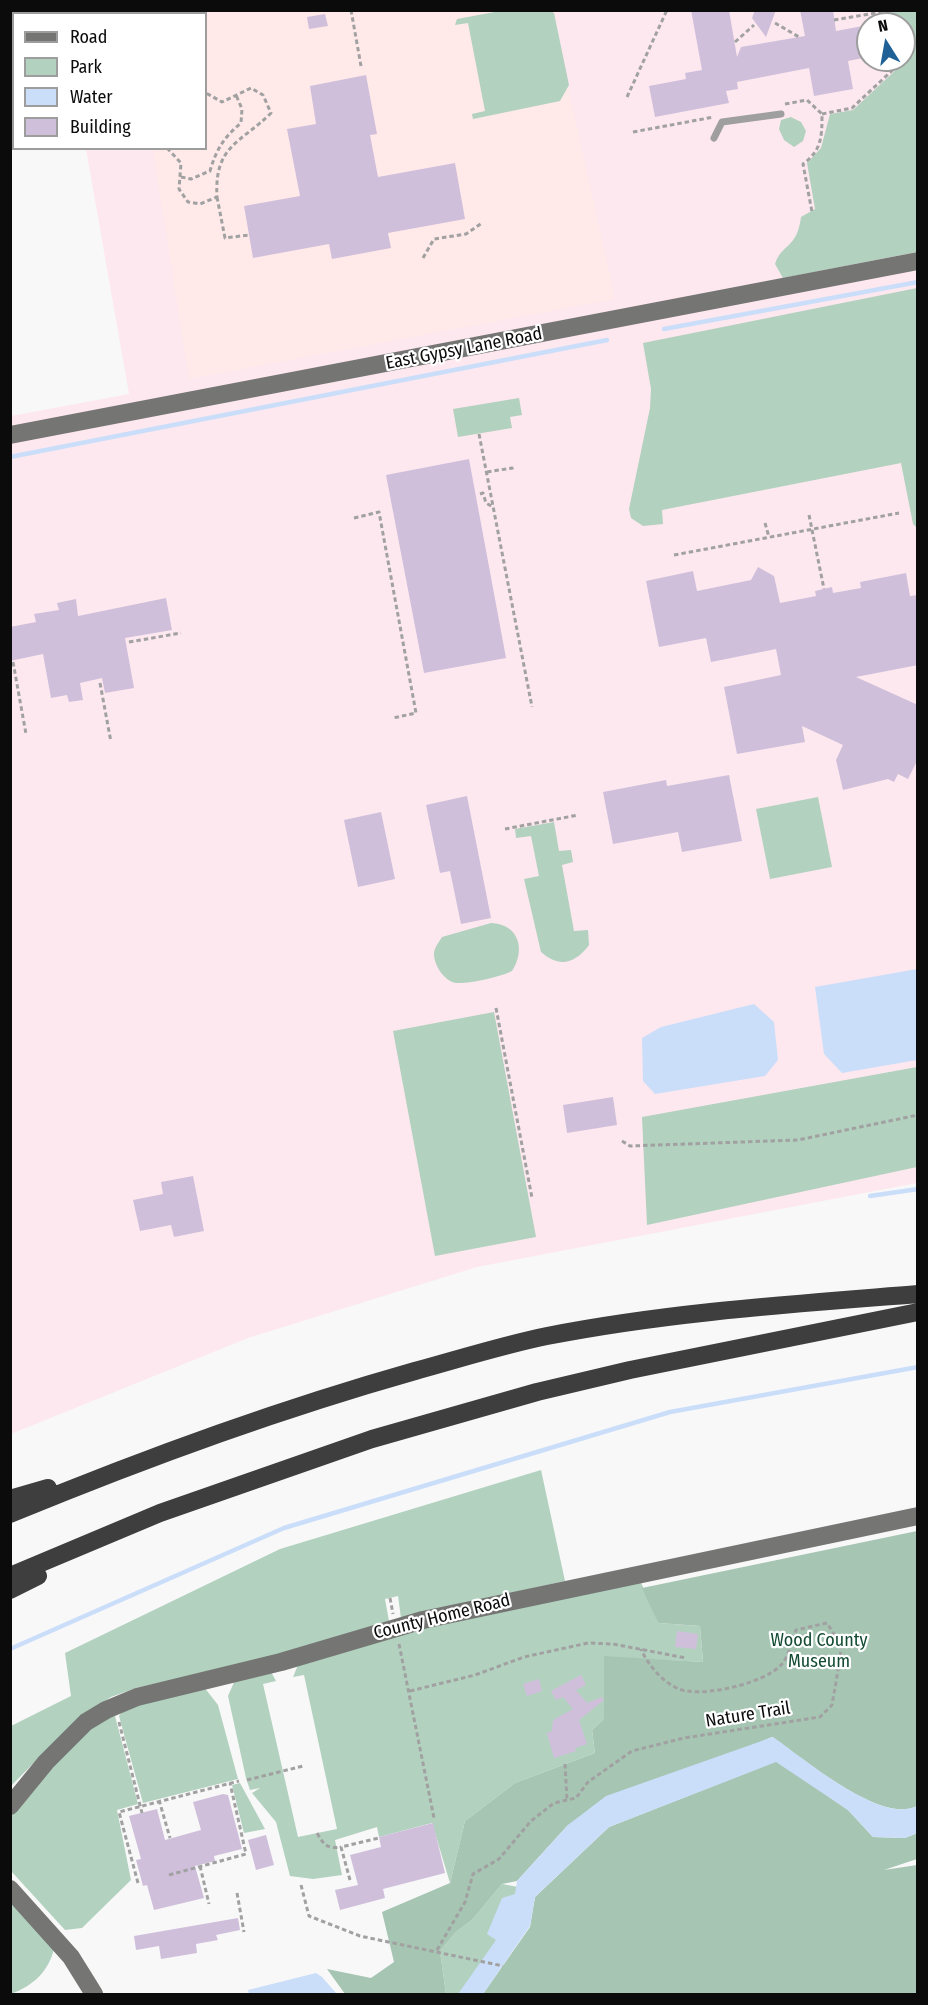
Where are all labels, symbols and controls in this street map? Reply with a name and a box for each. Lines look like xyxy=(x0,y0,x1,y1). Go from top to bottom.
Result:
legend xyxy=(12,12,207,150)
north arrow xyxy=(856,12,916,72)
text: N xyxy=(876,16,889,36)
text: Road xyxy=(70,26,107,48)
text: Park xyxy=(70,56,102,78)
text: Water xyxy=(70,86,113,108)
text: Building xyxy=(70,116,131,138)
street label: East Gypsy Lane Road xyxy=(384,323,544,375)
street label: County Home Road xyxy=(372,1590,512,1644)
park label: Wood County Museum xyxy=(770,1630,868,1672)
street label: Nature Trail xyxy=(704,1698,792,1732)

